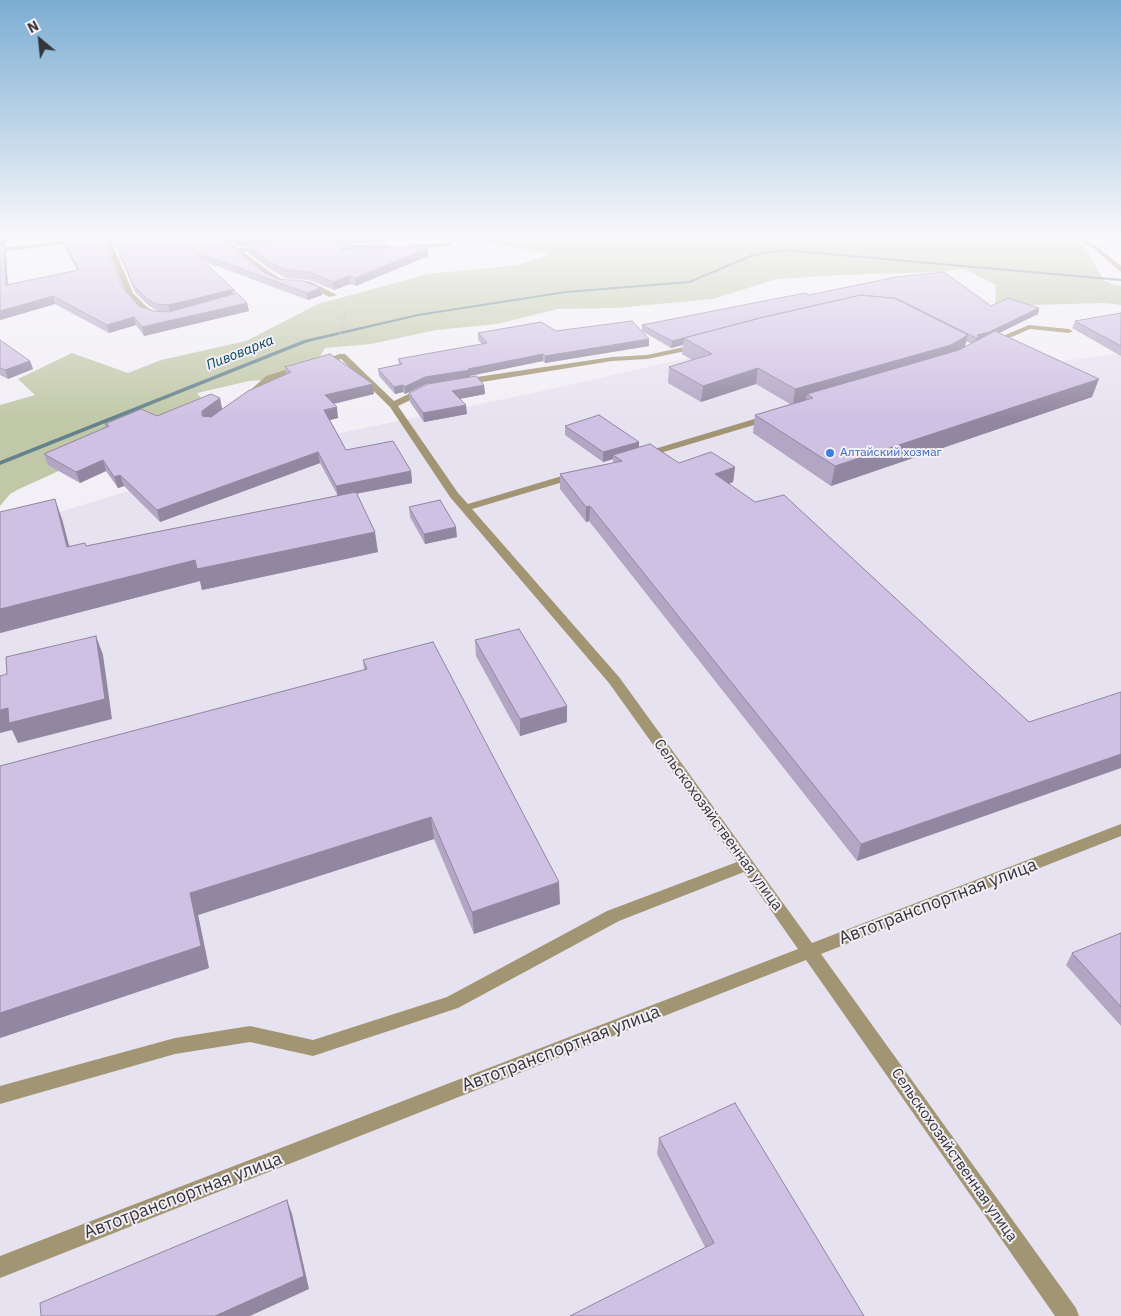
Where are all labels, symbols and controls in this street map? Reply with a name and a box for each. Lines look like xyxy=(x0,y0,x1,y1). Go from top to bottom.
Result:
north arrow xyxy=(15,15,65,65)
text: N xyxy=(24,16,42,37)
water label: Пивоварка xyxy=(204,332,276,374)
place label: Алтайский хозмаг xyxy=(840,446,942,460)
marker: Алтайский хозмаг xyxy=(824,447,836,459)
street label: Сельскохозяйственная улица xyxy=(650,736,786,914)
street label: Автотранспортная улица xyxy=(836,854,1040,950)
street label: Автотранспортная улица xyxy=(459,1001,663,1097)
street label: Сельскохозяйственная улица xyxy=(887,1065,1021,1245)
street label: Автотранспортная улица xyxy=(81,1148,285,1244)

